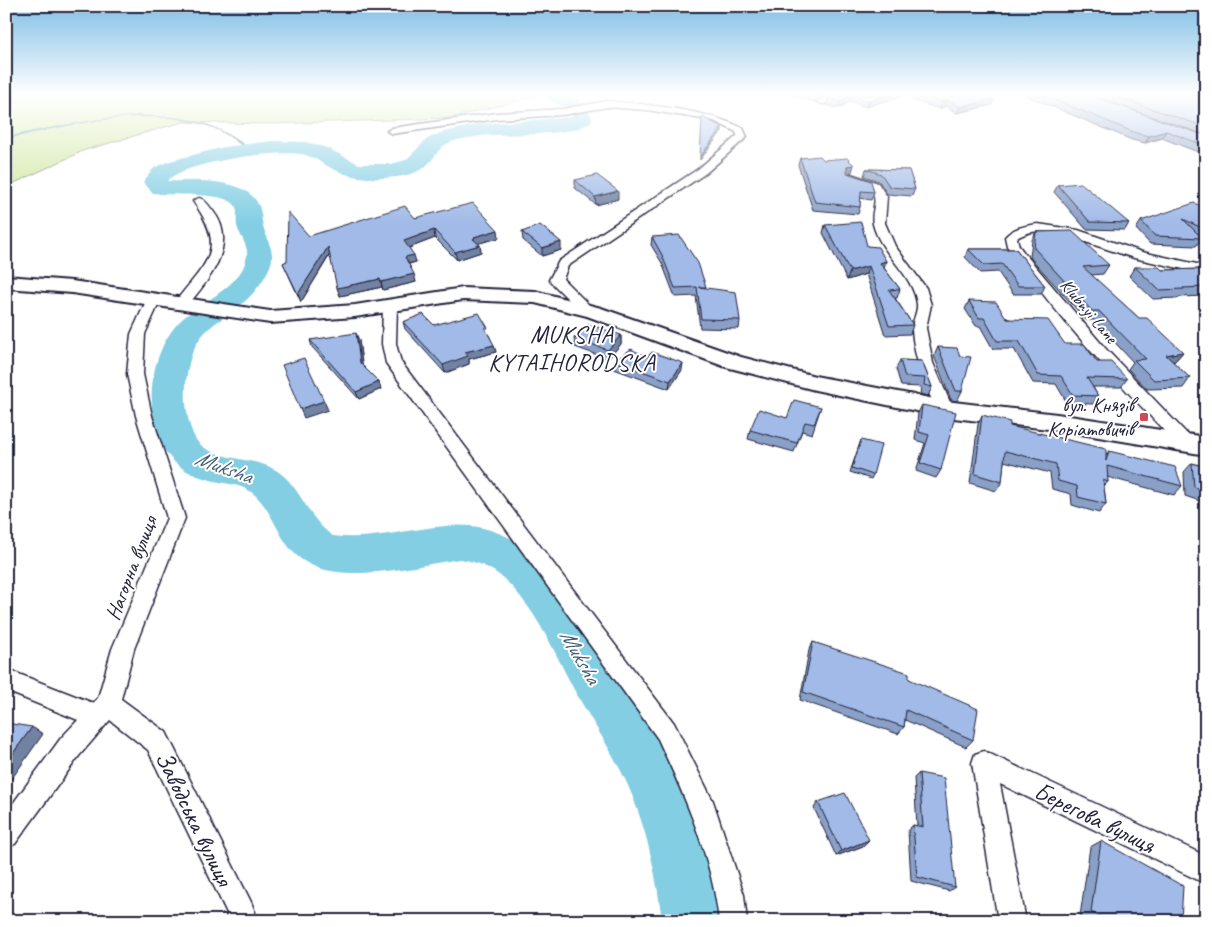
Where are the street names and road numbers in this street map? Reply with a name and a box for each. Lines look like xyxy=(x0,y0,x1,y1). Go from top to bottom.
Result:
street label: Klubnyi Lane xyxy=(1056,274,1123,349)
street label: Нагорна вулиця xyxy=(99,511,163,624)
street label: Заводська вулиця xyxy=(148,746,241,893)
street label: Берегова вулиця xyxy=(1029,775,1161,861)

